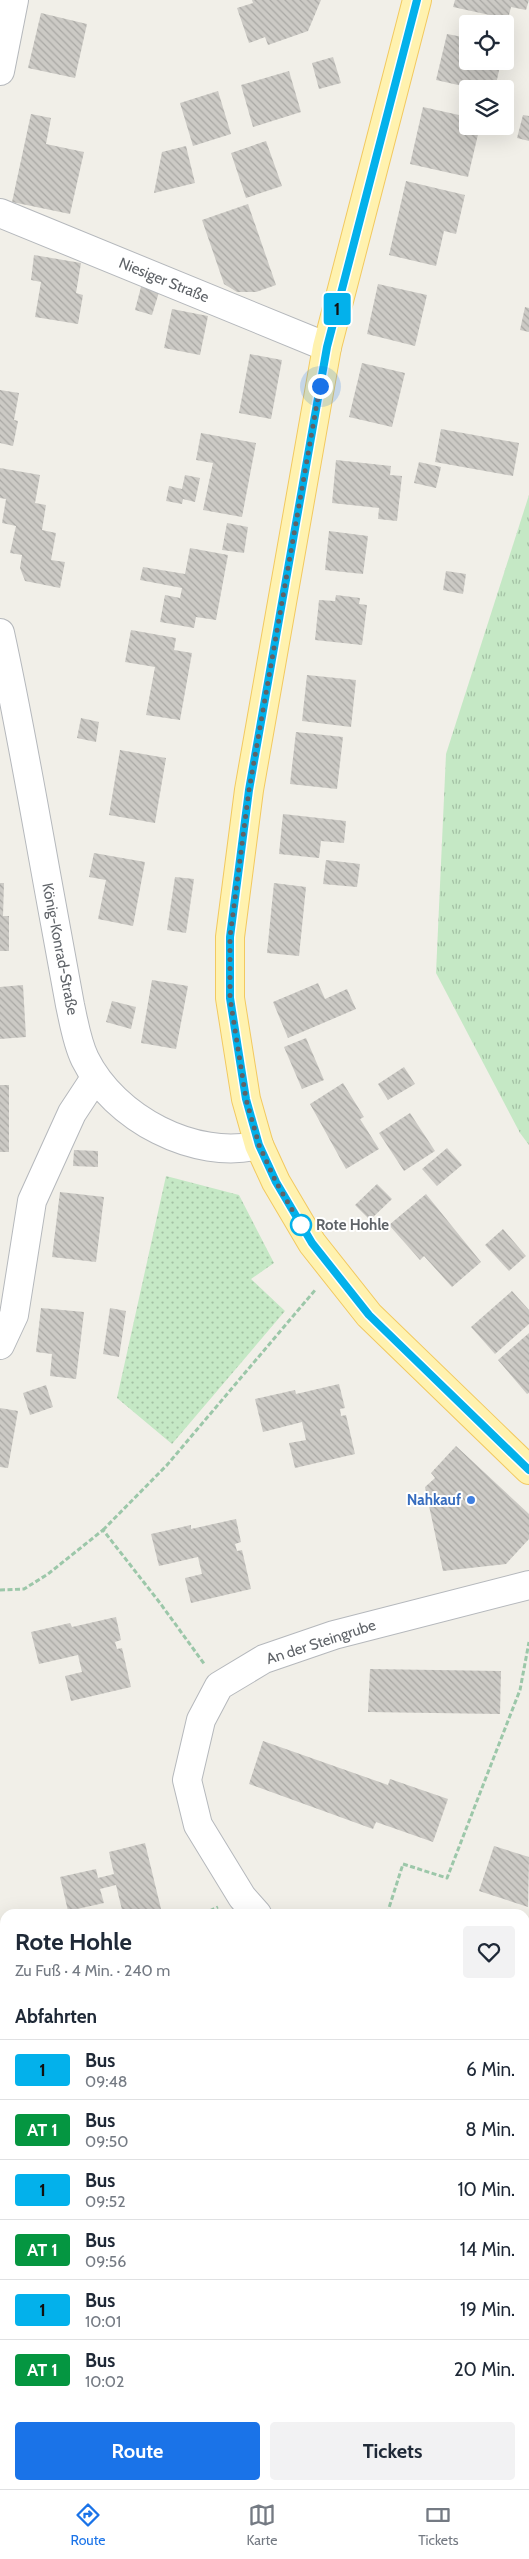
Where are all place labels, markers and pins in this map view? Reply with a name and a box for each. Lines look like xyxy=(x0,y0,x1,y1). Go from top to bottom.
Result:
marker: Rote Hohle xyxy=(290,1214,312,1236)
place label: Rote Hohle xyxy=(316,1216,389,1234)
place label: Nahkauf xyxy=(407,1491,461,1509)
marker: Nahkauf xyxy=(465,1494,477,1506)

